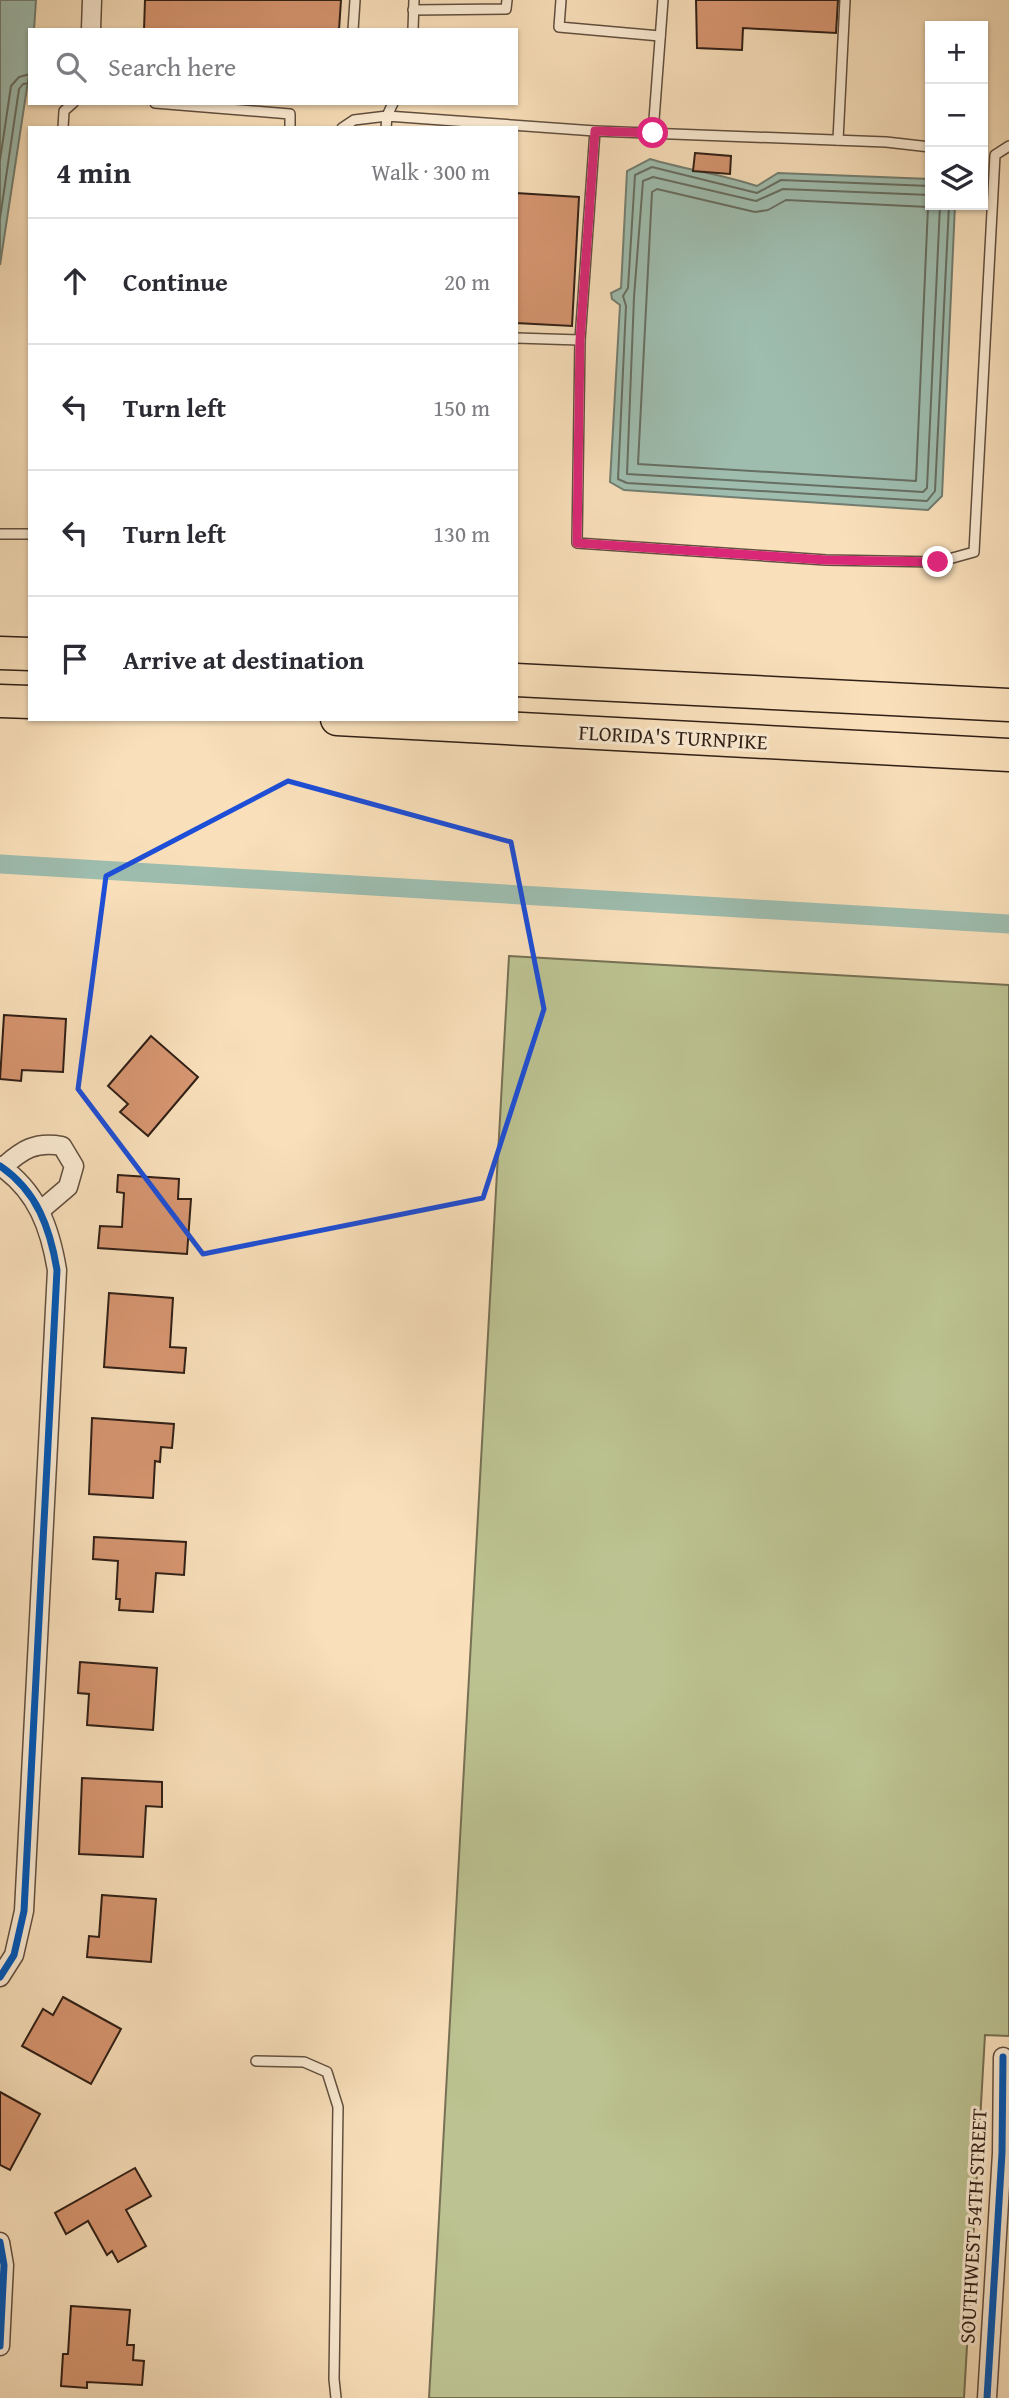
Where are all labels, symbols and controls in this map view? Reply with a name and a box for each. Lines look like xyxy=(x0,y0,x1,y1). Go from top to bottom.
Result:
map controls xyxy=(925,21,988,210)
button: + xyxy=(925,21,988,84)
search box xyxy=(28,28,518,105)
text: Search here xyxy=(108,47,236,86)
icon: search xyxy=(52,48,90,86)
button: − xyxy=(925,84,988,147)
route start xyxy=(637,117,668,148)
button: layers xyxy=(925,147,988,210)
text: 4 min xyxy=(56,150,131,194)
text: Walk · 300 m xyxy=(371,155,490,188)
icon: ahead xyxy=(56,262,94,300)
text: Continue xyxy=(123,262,228,301)
text: 20 m xyxy=(444,265,490,298)
icon: left xyxy=(56,388,94,426)
text: Turn left xyxy=(123,388,226,427)
text: 150 m xyxy=(433,391,490,424)
icon: left xyxy=(56,514,94,552)
text: Turn left xyxy=(123,514,226,553)
text: 130 m xyxy=(433,517,490,550)
route end xyxy=(922,546,953,577)
icon: arrive xyxy=(56,640,94,678)
text: Arrive at destination xyxy=(123,640,364,679)
street label: FLORIDA'S TURNPIKE xyxy=(578,717,769,757)
street label: SOUTHWEST 54TH STREET xyxy=(951,2107,995,2344)

